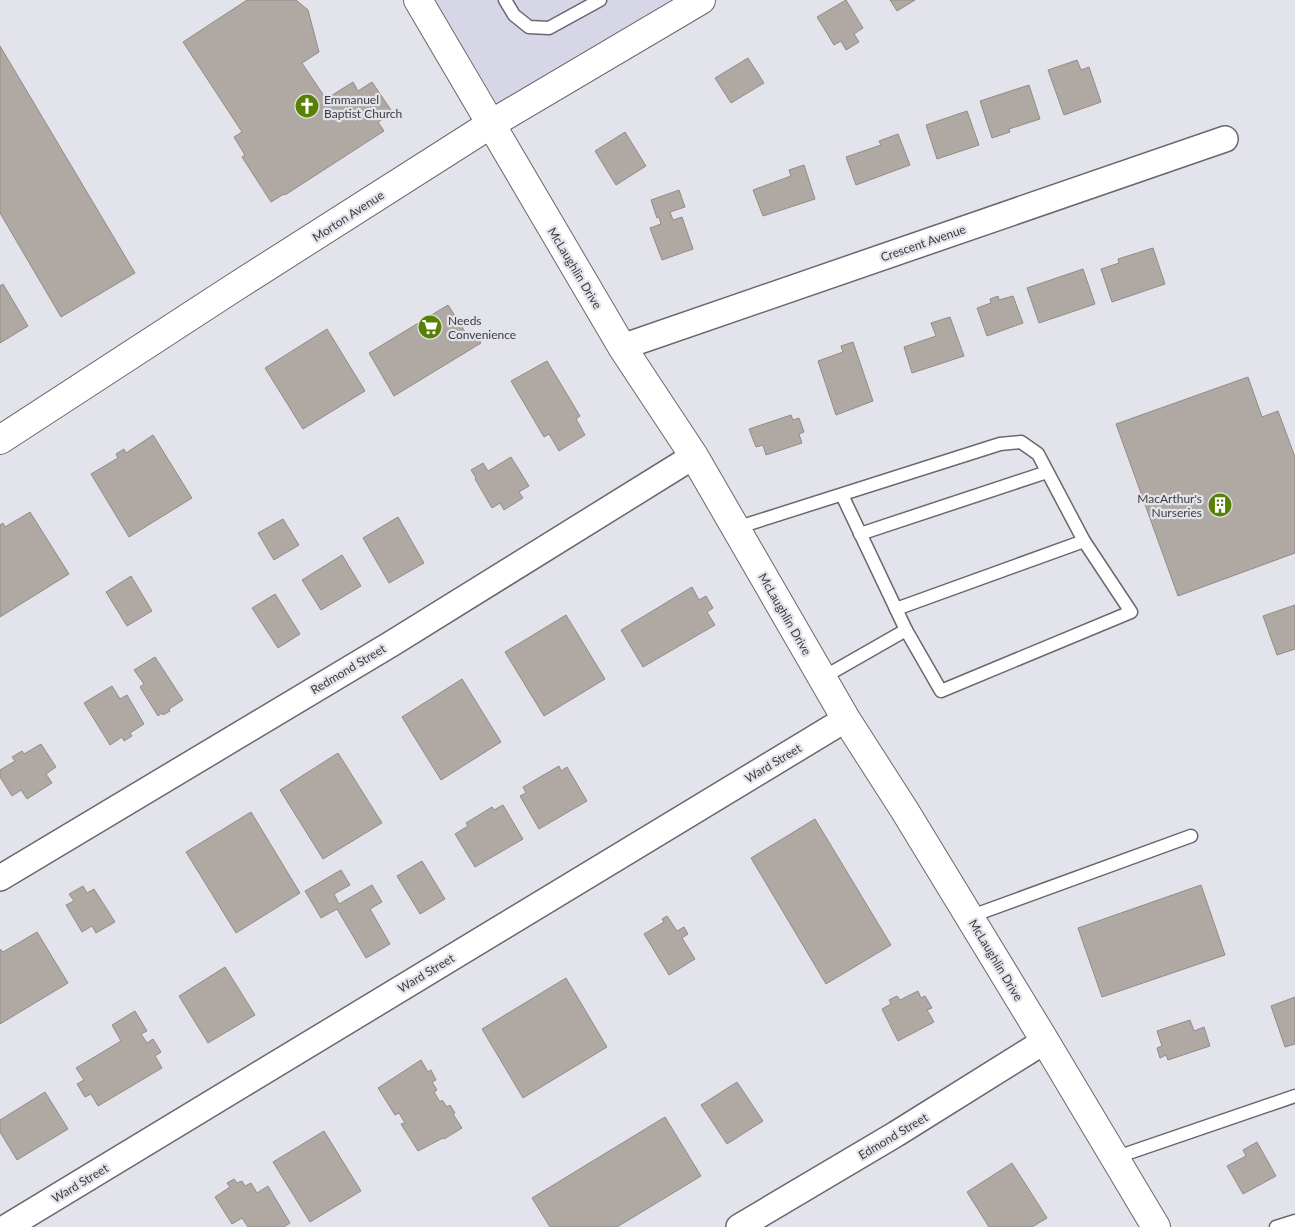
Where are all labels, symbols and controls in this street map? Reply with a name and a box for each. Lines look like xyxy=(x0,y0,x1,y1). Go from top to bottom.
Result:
place label: Emmanuel Baptist Church xyxy=(324,92,402,121)
church icon: Emmanuel Baptist Church xyxy=(294,93,320,119)
street label: Morton Avenue xyxy=(309,187,387,245)
street label: Crescent Avenue xyxy=(879,221,967,265)
street label: McLaughlin Drive xyxy=(545,225,605,311)
place label: Needs Convenience xyxy=(448,313,516,342)
supermarket icon: Needs Convenience xyxy=(417,314,443,340)
place label: MacArthur's Nurseries xyxy=(1137,491,1202,520)
building icon: MacArthur's Nurseries xyxy=(1207,492,1233,518)
street label: McLaughlin Drive xyxy=(755,570,815,658)
street label: Redmond Street xyxy=(308,640,389,697)
street label: Ward Street xyxy=(742,740,805,786)
street label: McLaughlin Drive xyxy=(966,917,1026,1003)
street label: Ward Street xyxy=(395,950,458,996)
street label: Edmond Street xyxy=(856,1109,931,1163)
street label: Ward Street xyxy=(49,1160,112,1206)

